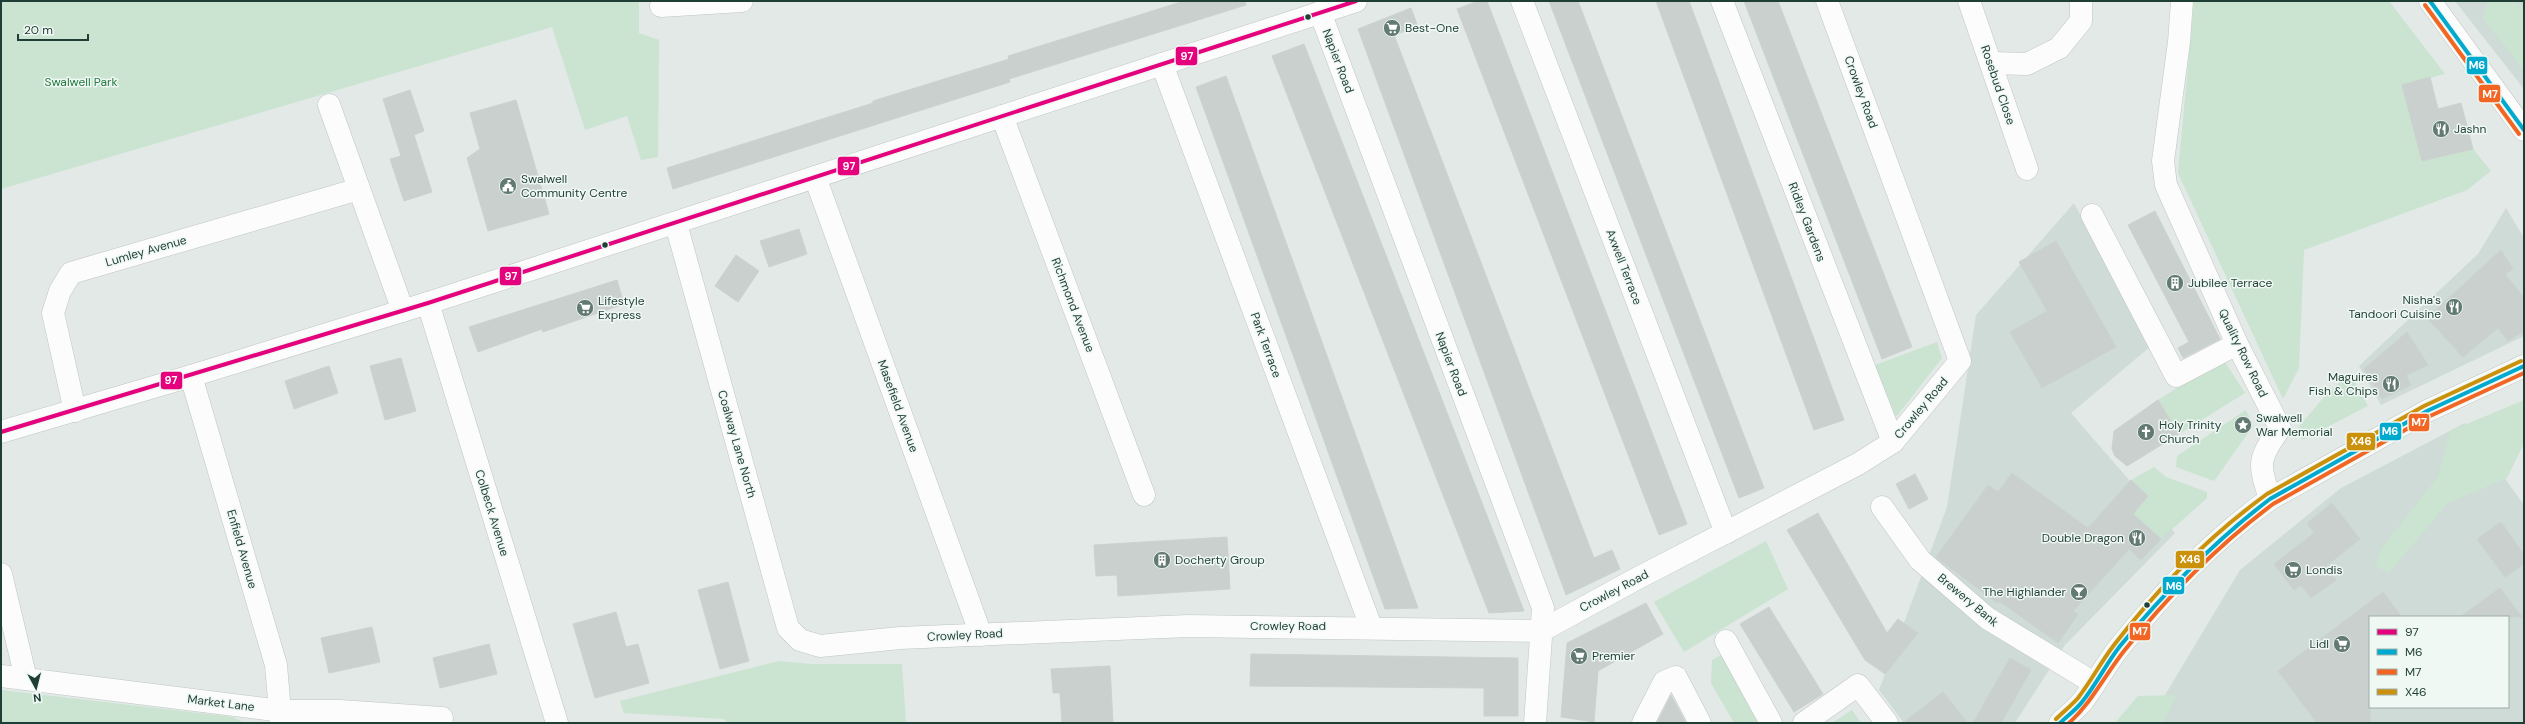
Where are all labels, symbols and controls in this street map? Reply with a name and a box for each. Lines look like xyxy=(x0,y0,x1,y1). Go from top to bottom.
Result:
unlabelled marker xyxy=(1303,12,1313,22)
scale bar xyxy=(18,16,88,42)
supermarket icon: Best-One xyxy=(1382,18,1402,38)
place label: Best-One xyxy=(1405,20,1459,36)
text: 20 m xyxy=(24,22,53,38)
street label: Napier Road xyxy=(1318,27,1358,95)
street label: Rosebud Close xyxy=(1977,43,2019,127)
line badge: 97 xyxy=(1175,46,1198,66)
text: 97 xyxy=(1181,49,1193,63)
street label: Crowley Road xyxy=(1840,54,1882,130)
line badge: M6 xyxy=(2466,56,2488,75)
text: M6 xyxy=(2469,58,2485,72)
park label: Swalwell Park xyxy=(44,74,118,90)
line badge: M7 xyxy=(2478,84,2501,103)
text: M7 xyxy=(2482,87,2498,101)
restaurant icon: Jashn xyxy=(2431,119,2451,139)
place label: Jashn xyxy=(2454,121,2486,137)
line badge: 97 xyxy=(837,156,860,176)
text: 97 xyxy=(843,159,855,173)
place label: Swalwell Community Centre xyxy=(521,171,628,201)
public building icon: Swalwell Community Centre xyxy=(498,176,518,196)
street label: Ridley Gardens xyxy=(1785,180,1829,264)
street label: Axwell Terrace xyxy=(1602,227,1646,307)
street label: Lumley Avenue xyxy=(104,232,189,270)
unlabelled marker xyxy=(600,240,610,250)
street label: Richmond Avenue xyxy=(1048,255,1098,355)
line badge: 97 xyxy=(499,266,522,286)
text: 97 xyxy=(505,269,517,283)
building icon: Jubilee Terrace xyxy=(2165,273,2185,293)
place label: Jubilee Terrace xyxy=(2188,275,2273,291)
place label: Nisha's Tandoori Cuisine xyxy=(2349,292,2441,322)
place label: Lifestyle Express xyxy=(598,293,645,323)
restaurant icon: Nisha's Tandoori Cuisine xyxy=(2444,297,2464,317)
supermarket icon: Lifestyle Express xyxy=(575,298,595,318)
street label: Quality Row Road xyxy=(2215,306,2271,400)
street label: Park Terrace xyxy=(1247,310,1285,380)
street label: Napier Road xyxy=(1431,330,1471,398)
street label: Masefield Avenue xyxy=(874,358,922,455)
place label: Maguires Fish & Chips xyxy=(2309,369,2378,399)
line badge: 97 xyxy=(160,371,183,390)
text: 97 xyxy=(165,373,177,387)
street label: Crowley Road xyxy=(1890,374,1952,442)
restaurant icon: Maguires Fish & Chips xyxy=(2381,374,2401,394)
street label: Coalway Lane North xyxy=(714,388,760,500)
place label: Swalwell War Memorial xyxy=(2256,410,2332,440)
line badge: M7 xyxy=(2408,413,2430,432)
place icon: Swalwell War Memorial xyxy=(2233,415,2253,435)
text: M7 xyxy=(2411,415,2427,429)
place label: Holy Trinity Church xyxy=(2159,417,2222,447)
church icon: Holy Trinity Church xyxy=(2136,422,2156,442)
line badge: M6 xyxy=(2379,422,2402,441)
text: M6 xyxy=(2382,424,2398,438)
line badge: X46 xyxy=(2346,432,2376,451)
text: X46 xyxy=(2351,434,2371,448)
street label: Colbeck Avenue xyxy=(471,468,513,558)
street label: Enfield Avenue xyxy=(223,508,261,591)
restaurant icon: Double Dragon xyxy=(2127,528,2147,548)
place label: Double Dragon xyxy=(2042,530,2124,546)
building icon: Docherty Group xyxy=(1152,550,1172,570)
line badge: X46 xyxy=(2175,550,2205,569)
place label: Docherty Group xyxy=(1175,552,1265,568)
text: X46 xyxy=(2180,552,2200,566)
supermarket icon: Londis xyxy=(2283,560,2303,580)
place label: Londis xyxy=(2306,562,2343,578)
street label: Crowley Road xyxy=(1577,566,1651,616)
street label: Brewery Bank xyxy=(1934,570,2002,630)
line badge: M6 xyxy=(2162,576,2185,595)
text: M6 xyxy=(2166,579,2182,593)
bar icon: The Highlander xyxy=(2069,582,2089,602)
place label: The Highlander xyxy=(1983,584,2067,600)
unlabelled marker xyxy=(2142,600,2152,610)
legend xyxy=(2369,616,2509,708)
street label: Crowley Road xyxy=(1250,618,1326,634)
line badge: M7 xyxy=(2129,622,2151,641)
text: M7 xyxy=(2132,624,2148,638)
text: 97 xyxy=(2405,624,2419,640)
street label: Crowley Road xyxy=(927,625,1003,645)
supermarket icon: Lidl xyxy=(2332,634,2352,654)
place label: Lidl xyxy=(2310,636,2329,652)
text: M6 xyxy=(2405,644,2423,660)
supermarket icon: Premier xyxy=(1569,646,1589,666)
place label: Premier xyxy=(1592,648,1635,664)
text: M7 xyxy=(2405,664,2422,680)
north arrow xyxy=(16,668,56,708)
text: X46 xyxy=(2405,684,2426,700)
text: N xyxy=(32,690,42,705)
street label: Market Lane xyxy=(186,691,256,715)

